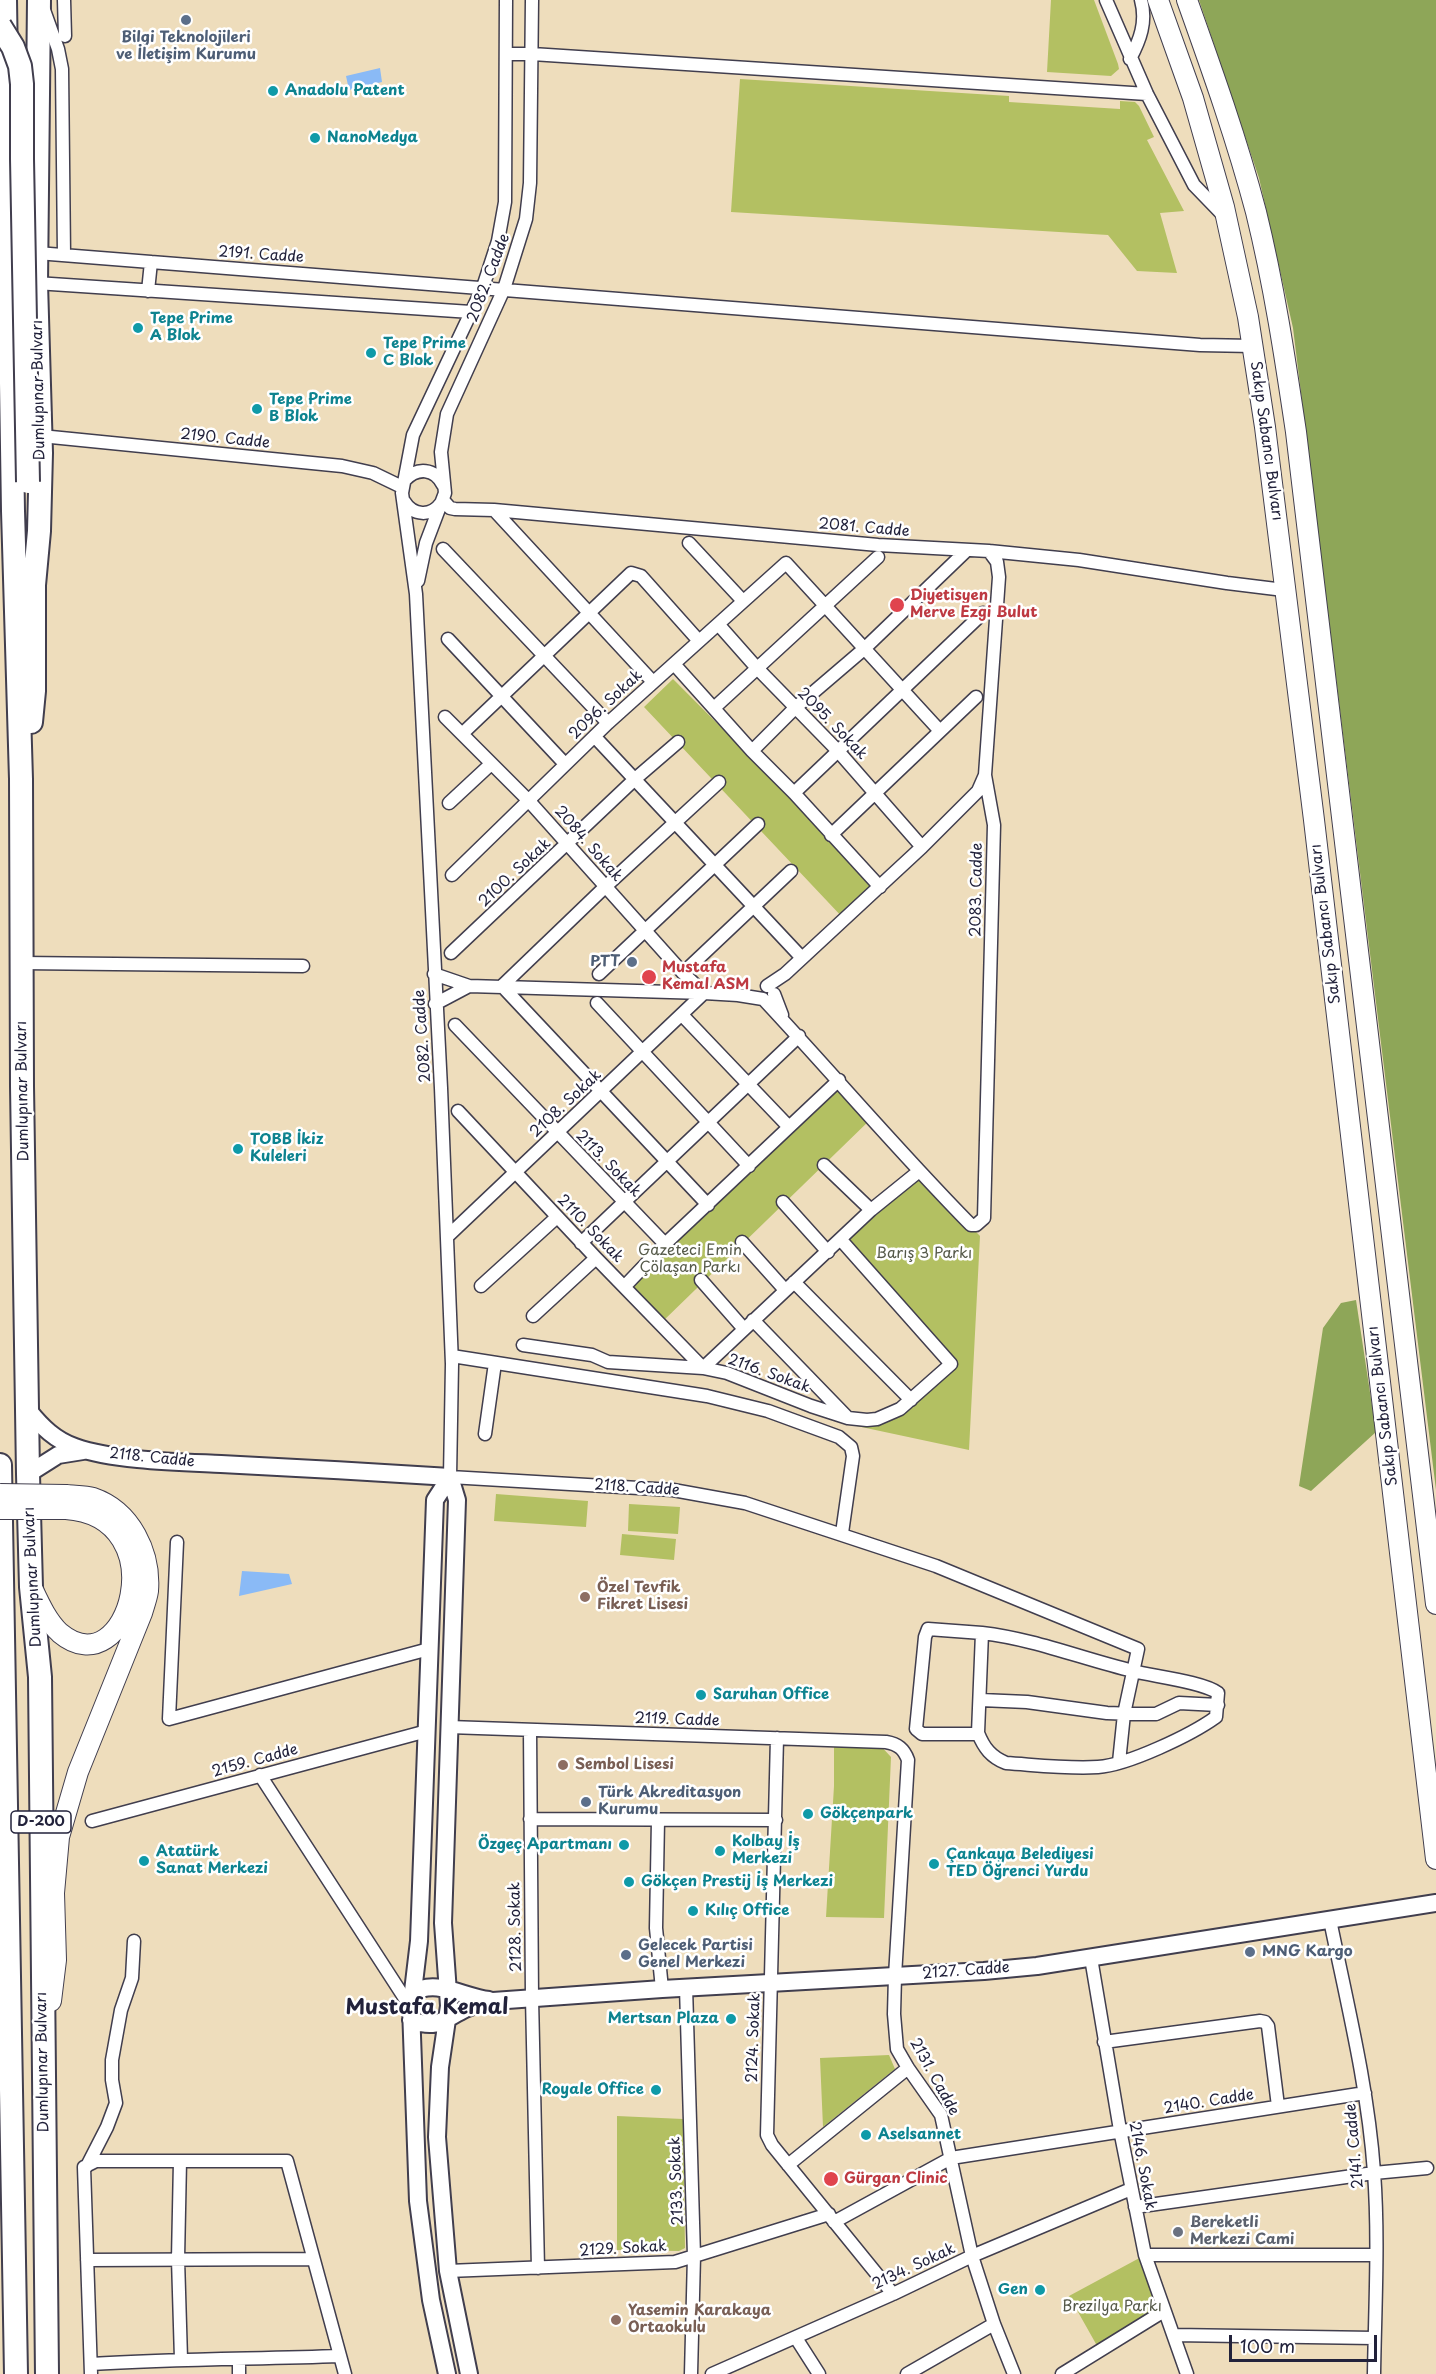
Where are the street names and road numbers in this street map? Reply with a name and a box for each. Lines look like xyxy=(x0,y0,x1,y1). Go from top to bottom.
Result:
street label: 2082. Cadde xyxy=(464,231,514,325)
street label: 2191. Cadde xyxy=(218,243,304,267)
street label: Dumlupınar Bulvarı xyxy=(29,320,49,460)
street label: Sakıp Sabancı Bulvarı xyxy=(1246,360,1286,522)
street label: 2190. Cadde xyxy=(179,425,271,453)
street label: 2081. Cadde xyxy=(818,515,910,541)
street label: 2096. Sokak xyxy=(566,667,646,743)
street label: 2095. Sokak xyxy=(793,684,871,764)
street label: 2084. Sokak xyxy=(550,802,626,886)
street label: 2100. Sokak xyxy=(475,835,555,911)
street label: 2083. Cadde xyxy=(967,843,987,937)
street label: Sakıp Sabancı Bulvarı xyxy=(1307,843,1345,1005)
street label: 2082. Cadde xyxy=(411,989,435,1083)
street label: Dumlupınar Bulvarı xyxy=(13,1021,33,1161)
street label: 2108. Sokak xyxy=(527,1066,605,1142)
street label: 2113. Sokak xyxy=(572,1127,644,1201)
street label: 2110. Sokak xyxy=(553,1191,627,1267)
street label: Sakıp Sabancı Bulvarı xyxy=(1364,1325,1402,1487)
street label: 2116. Sokak xyxy=(725,1351,813,1397)
street label: 2118. Cadde xyxy=(109,1445,195,1471)
street label: 2118. Cadde xyxy=(594,1476,680,1500)
street label: Dumlupınar Bulvarı xyxy=(20,1506,46,1648)
street label: 2119. Cadde xyxy=(634,1710,720,1730)
street label: 2159. Cadde xyxy=(210,1741,300,1781)
road number: D-200 xyxy=(11,1811,71,1833)
street label: 2128. Sokak xyxy=(506,1882,526,1972)
street label: 2127. Cadde xyxy=(922,1959,1010,1983)
street label: Dumlupınar Bulvarı xyxy=(33,1992,53,2132)
street label: 2124. Sokak xyxy=(743,1993,765,2083)
street label: 2131. Cadde xyxy=(905,2035,963,2119)
street label: 2140. Cadde xyxy=(1163,2086,1255,2118)
street label: 2141. Cadde xyxy=(1342,2103,1368,2189)
street label: 2146. Sokak xyxy=(1125,2120,1159,2212)
street label: 2133. Sokak xyxy=(666,2136,688,2226)
street label: 2129. Sokak xyxy=(579,2238,667,2260)
street label: 2134. Sokak xyxy=(870,2240,958,2294)

